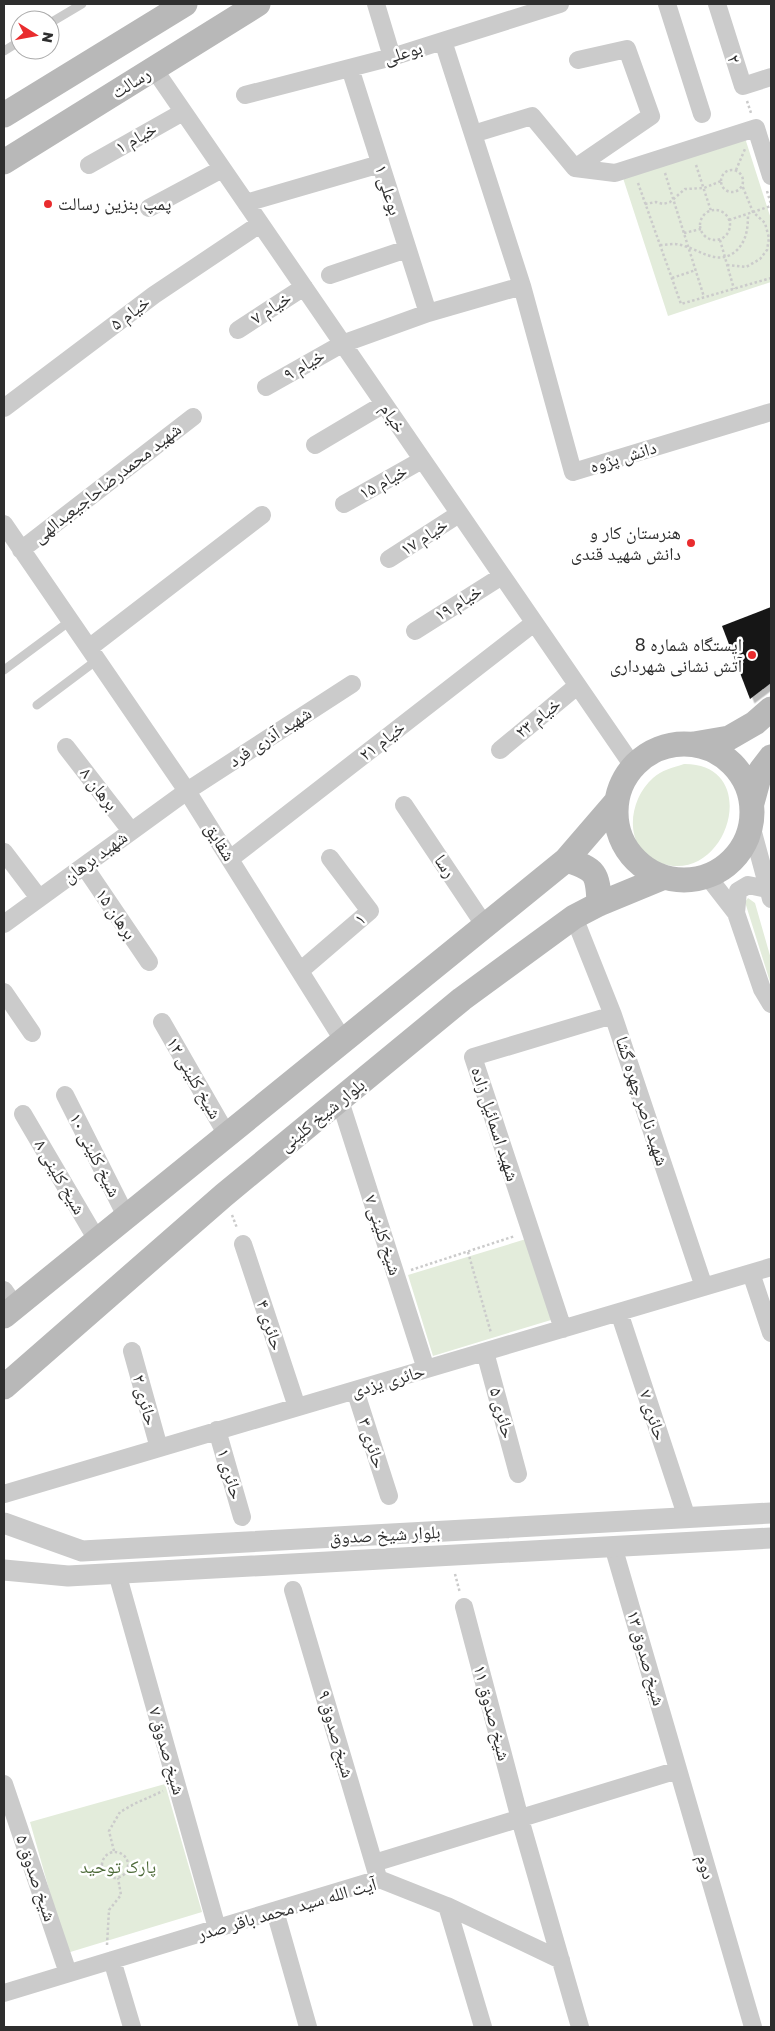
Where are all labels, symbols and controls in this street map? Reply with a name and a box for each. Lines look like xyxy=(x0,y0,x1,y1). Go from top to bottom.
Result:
north arrow xyxy=(10,10,60,60)
text: N xyxy=(39,31,58,44)
street label: بوعلی xyxy=(381,36,425,69)
street label: ۲ xyxy=(723,52,747,66)
street label: رسالت xyxy=(107,62,154,103)
street label: خیام ۱ xyxy=(111,117,161,159)
street label: ۱ بوعلی xyxy=(370,162,407,218)
place label: پمپ بنزین رسالت xyxy=(58,192,171,215)
marker: پمپ بنزین رسالت xyxy=(42,198,54,210)
street label: خیام ۷ xyxy=(246,286,296,330)
street label: خیام ۵ xyxy=(105,290,155,336)
street label: خیام ۹ xyxy=(279,344,329,386)
street label: خیام xyxy=(374,398,412,438)
street label: شهید محمدرضاحاجیعبدالهی xyxy=(28,417,186,548)
street label: دانش پژوه xyxy=(587,435,659,478)
street label: خیام ۱۵ xyxy=(354,459,412,505)
street label: خیام ۱۷ xyxy=(396,513,452,561)
place label: هنرستان کار و دانش شهید قندی xyxy=(571,521,681,565)
marker: هنرستان کار و دانش شهید قندی xyxy=(685,537,697,549)
street label: خیام ۱۹ xyxy=(430,579,486,627)
place label: ایستگاه شماره 8 آتش نشانی شهرداری xyxy=(610,633,742,677)
marker: ایستگاه شماره 8 آتش نشانی شهرداری xyxy=(746,649,758,661)
street label: خیام ۲۳ xyxy=(510,692,566,744)
street label: شهید آذری فرد xyxy=(224,701,316,772)
street label: خیام ۲۱ xyxy=(354,716,410,766)
street label: برهان ۸ xyxy=(75,762,124,815)
street label: شقایق xyxy=(200,818,241,865)
street label: شهید برهان xyxy=(58,825,132,888)
street label: رسا xyxy=(430,850,462,881)
street label: برهان ۱۵ xyxy=(91,884,142,944)
street label: ۱ xyxy=(349,907,370,929)
street label: شیخ کلینی ۱۲ xyxy=(161,1032,227,1124)
street label: شهید ناصر چهره گشا xyxy=(611,1033,674,1169)
street label: شهید اسمائیل زاده xyxy=(466,1064,525,1184)
street label: بلوار شیخ کلینی xyxy=(274,1073,370,1157)
street label: شیخ کلینی ۱۰ xyxy=(64,1109,126,1201)
street label: شیخ کلینی ۸ xyxy=(29,1135,91,1219)
street label: شیخ کلینی ۷ xyxy=(359,1192,407,1278)
street label: حائری ۴ xyxy=(252,1297,289,1353)
street label: حائری یزدی xyxy=(348,1359,427,1402)
street label: حائری ۲ xyxy=(128,1372,163,1428)
street label: حائری ۵ xyxy=(485,1385,520,1441)
street label: حائری ۷ xyxy=(635,1387,672,1443)
street label: حائری ۳ xyxy=(354,1415,391,1471)
street label: حائری ۱ xyxy=(212,1446,249,1502)
street label: بلوار شیخ صدوق xyxy=(329,1520,441,1550)
street label: شیخ صدوق ۱۳ xyxy=(621,1607,671,1709)
street label: شیخ صدوق ۱۱ xyxy=(468,1662,516,1764)
street label: شیخ صدوق ۹ xyxy=(312,1687,360,1781)
street label: شیخ صدوق ۷ xyxy=(143,1704,191,1798)
street label: شیخ صدوق ۵ xyxy=(10,1831,62,1925)
street label: دوم xyxy=(691,1852,721,1882)
park label: پارک توحید xyxy=(80,1855,156,1878)
street label: آیت الله سید محمد باقر صدر xyxy=(194,1872,379,1945)

